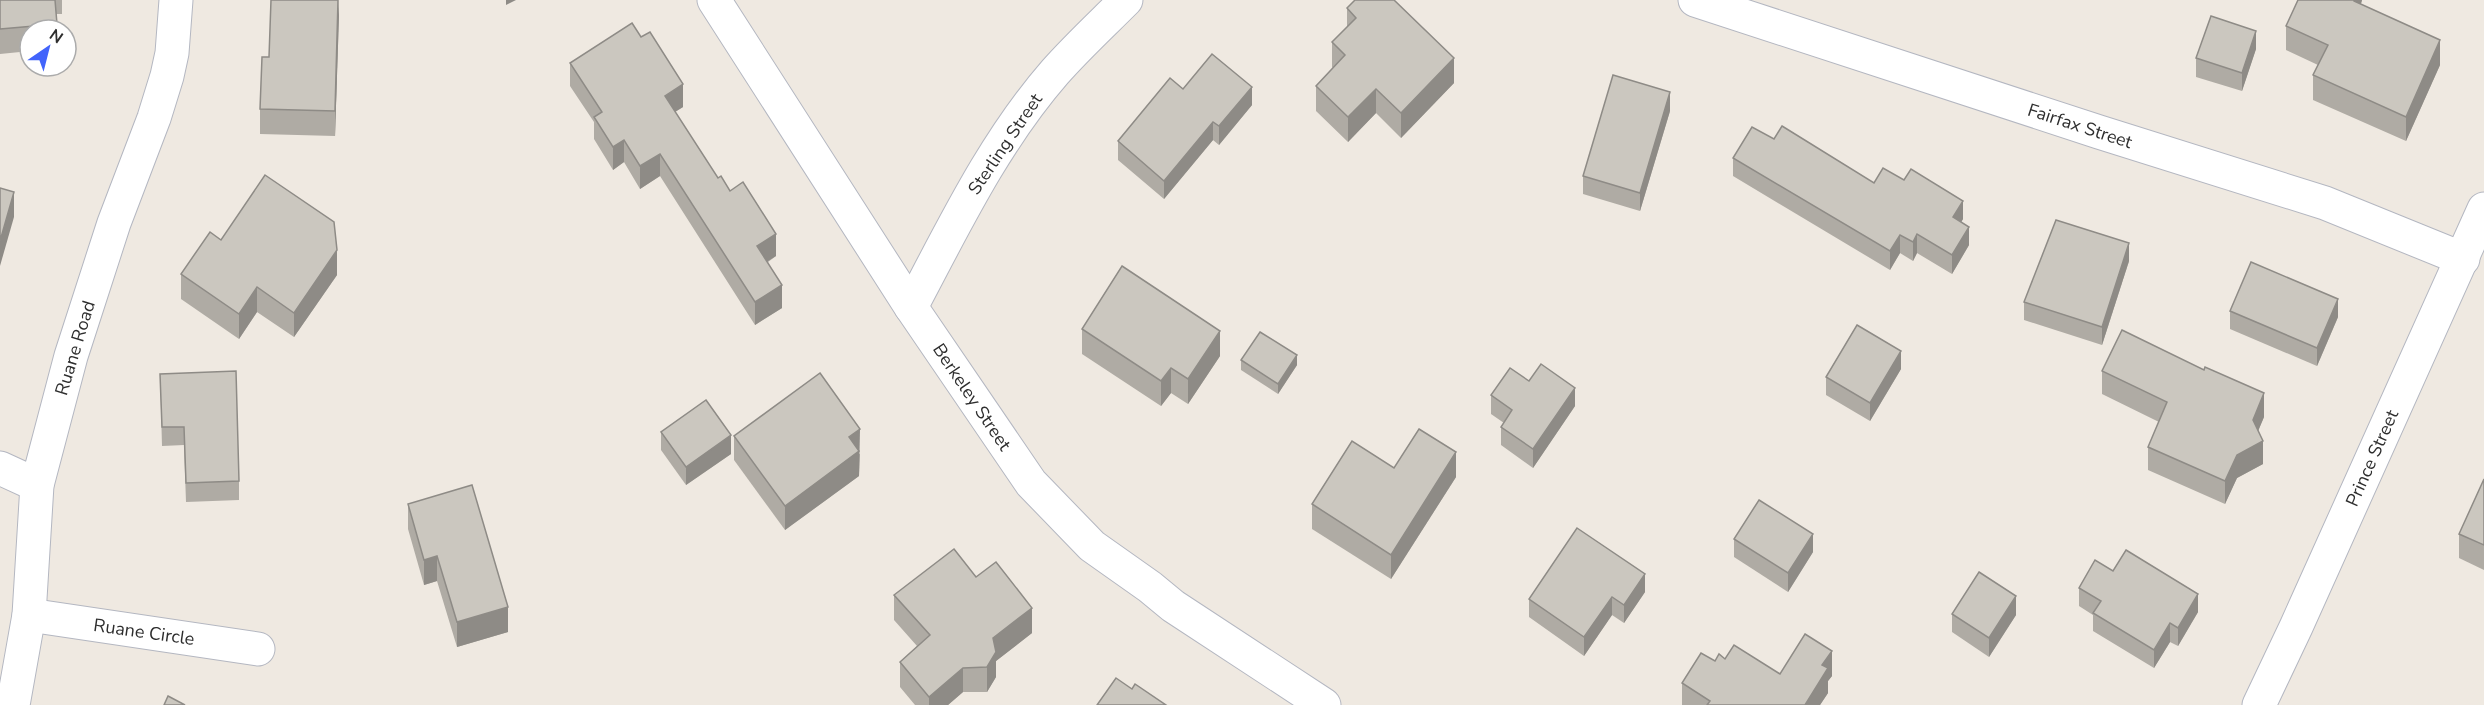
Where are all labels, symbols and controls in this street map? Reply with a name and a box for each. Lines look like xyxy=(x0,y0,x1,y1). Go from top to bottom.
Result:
north arrow xyxy=(18,18,78,78)
text: N xyxy=(45,24,67,49)
street label: Sterling Street xyxy=(962,88,1048,199)
street label: Fairfax Street xyxy=(2025,98,2136,154)
street label: Ruane Road xyxy=(49,298,101,398)
street label: Berkeley Street xyxy=(927,339,1017,456)
street label: Prince Street xyxy=(2340,405,2404,510)
street label: Ruane Circle xyxy=(92,613,196,651)

